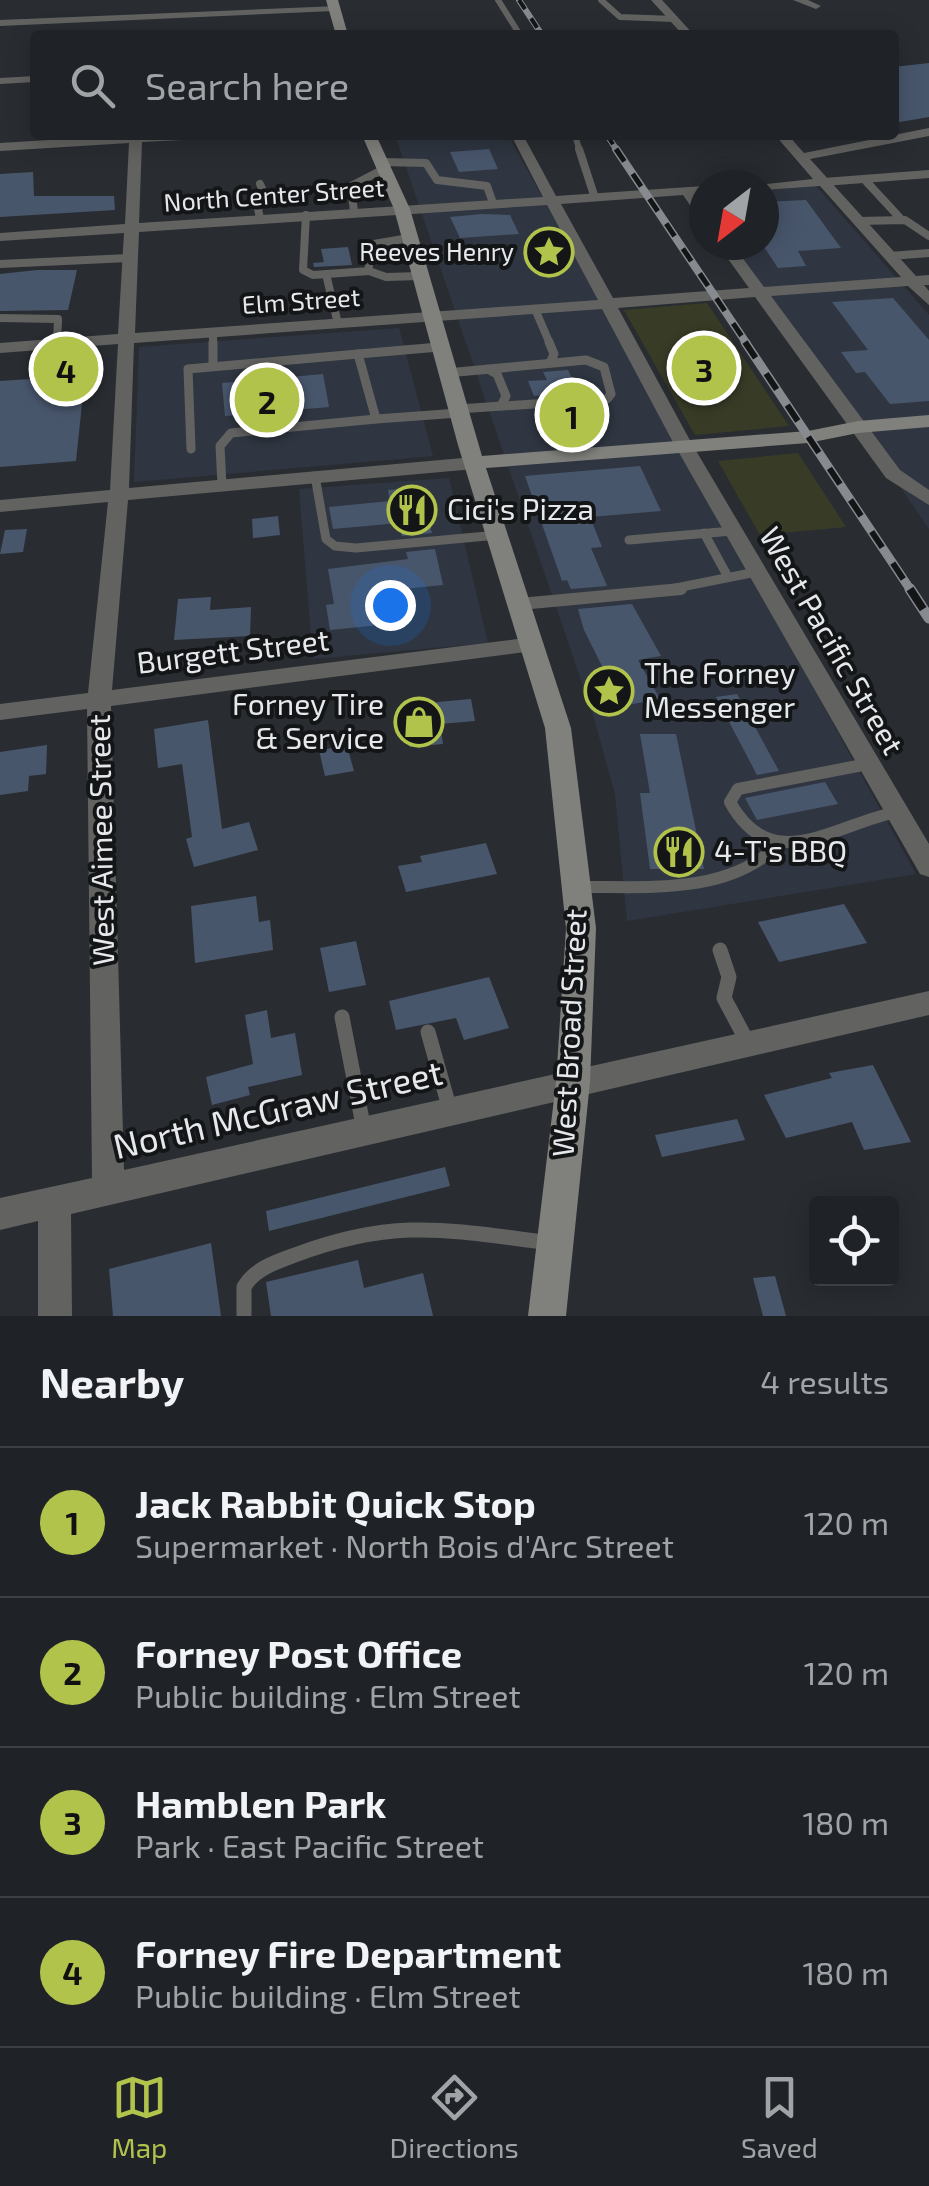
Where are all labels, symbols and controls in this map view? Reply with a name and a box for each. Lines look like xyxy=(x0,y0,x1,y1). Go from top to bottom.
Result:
search box xyxy=(30,30,899,140)
icon: search xyxy=(65,58,120,113)
text: Search here xyxy=(145,62,349,108)
north arrow xyxy=(689,170,779,260)
street label: North Center Street xyxy=(163,171,385,217)
place icon: Reeves Henry xyxy=(523,226,575,278)
place label: Reeves Henry xyxy=(359,236,514,266)
street label: Elm Street xyxy=(241,281,361,319)
pin: 3 xyxy=(672,330,736,406)
pin: 4 xyxy=(34,332,98,406)
pin: 2 xyxy=(234,362,300,438)
pin: 1 xyxy=(540,378,604,452)
restaurant icon: Cici's Pizza xyxy=(386,484,438,536)
place label: Cici's Pizza xyxy=(447,490,594,526)
street label: West Pacific Street xyxy=(753,520,912,760)
your location xyxy=(365,580,416,631)
street label: Burgett Street xyxy=(135,620,331,680)
place label: The Forney Messenger xyxy=(644,654,796,724)
place icon: The Forney Messenger xyxy=(583,665,635,717)
place label: Forney Tire & Service xyxy=(232,685,384,755)
shop icon: Forney Tire & Service xyxy=(393,696,445,748)
street label: West Aimee Street xyxy=(80,714,120,966)
restaurant icon: 4-T's BBQ xyxy=(653,826,705,878)
place label: 4-T's BBQ xyxy=(714,832,847,868)
street label: West Broad Street xyxy=(544,908,592,1158)
street label: North McGraw Street xyxy=(109,1050,446,1166)
map controls xyxy=(809,1196,899,1286)
button: locate xyxy=(809,1196,899,1286)
text: Nearby xyxy=(40,1356,184,1406)
text: 4 results xyxy=(760,1362,889,1400)
text: Jack Rabbit Quick Stop xyxy=(135,1480,536,1526)
text: 1 xyxy=(66,1503,79,1541)
text: 120 m xyxy=(804,1503,889,1541)
text: Supermarket · North Bois d'Arc Street xyxy=(135,1526,674,1564)
text: Forney Post Office xyxy=(135,1630,462,1676)
text: 2 xyxy=(63,1653,82,1691)
text: 120 m xyxy=(804,1653,889,1691)
text: Public building · Elm Street xyxy=(135,1676,521,1714)
text: Hamblen Park xyxy=(135,1780,386,1826)
text: 3 xyxy=(63,1803,82,1841)
text: 180 m xyxy=(802,1803,889,1841)
text: Park · East Pacific Street xyxy=(135,1826,484,1864)
text: Forney Fire Department xyxy=(135,1930,561,1976)
text: 4 xyxy=(62,1953,83,1991)
text: 180 m xyxy=(802,1953,889,1991)
text: Public building · Elm Street xyxy=(135,1976,521,2014)
tab: Map xyxy=(111,2070,167,2164)
tab: Directions xyxy=(390,2070,519,2164)
tab: Saved xyxy=(741,2070,818,2164)

